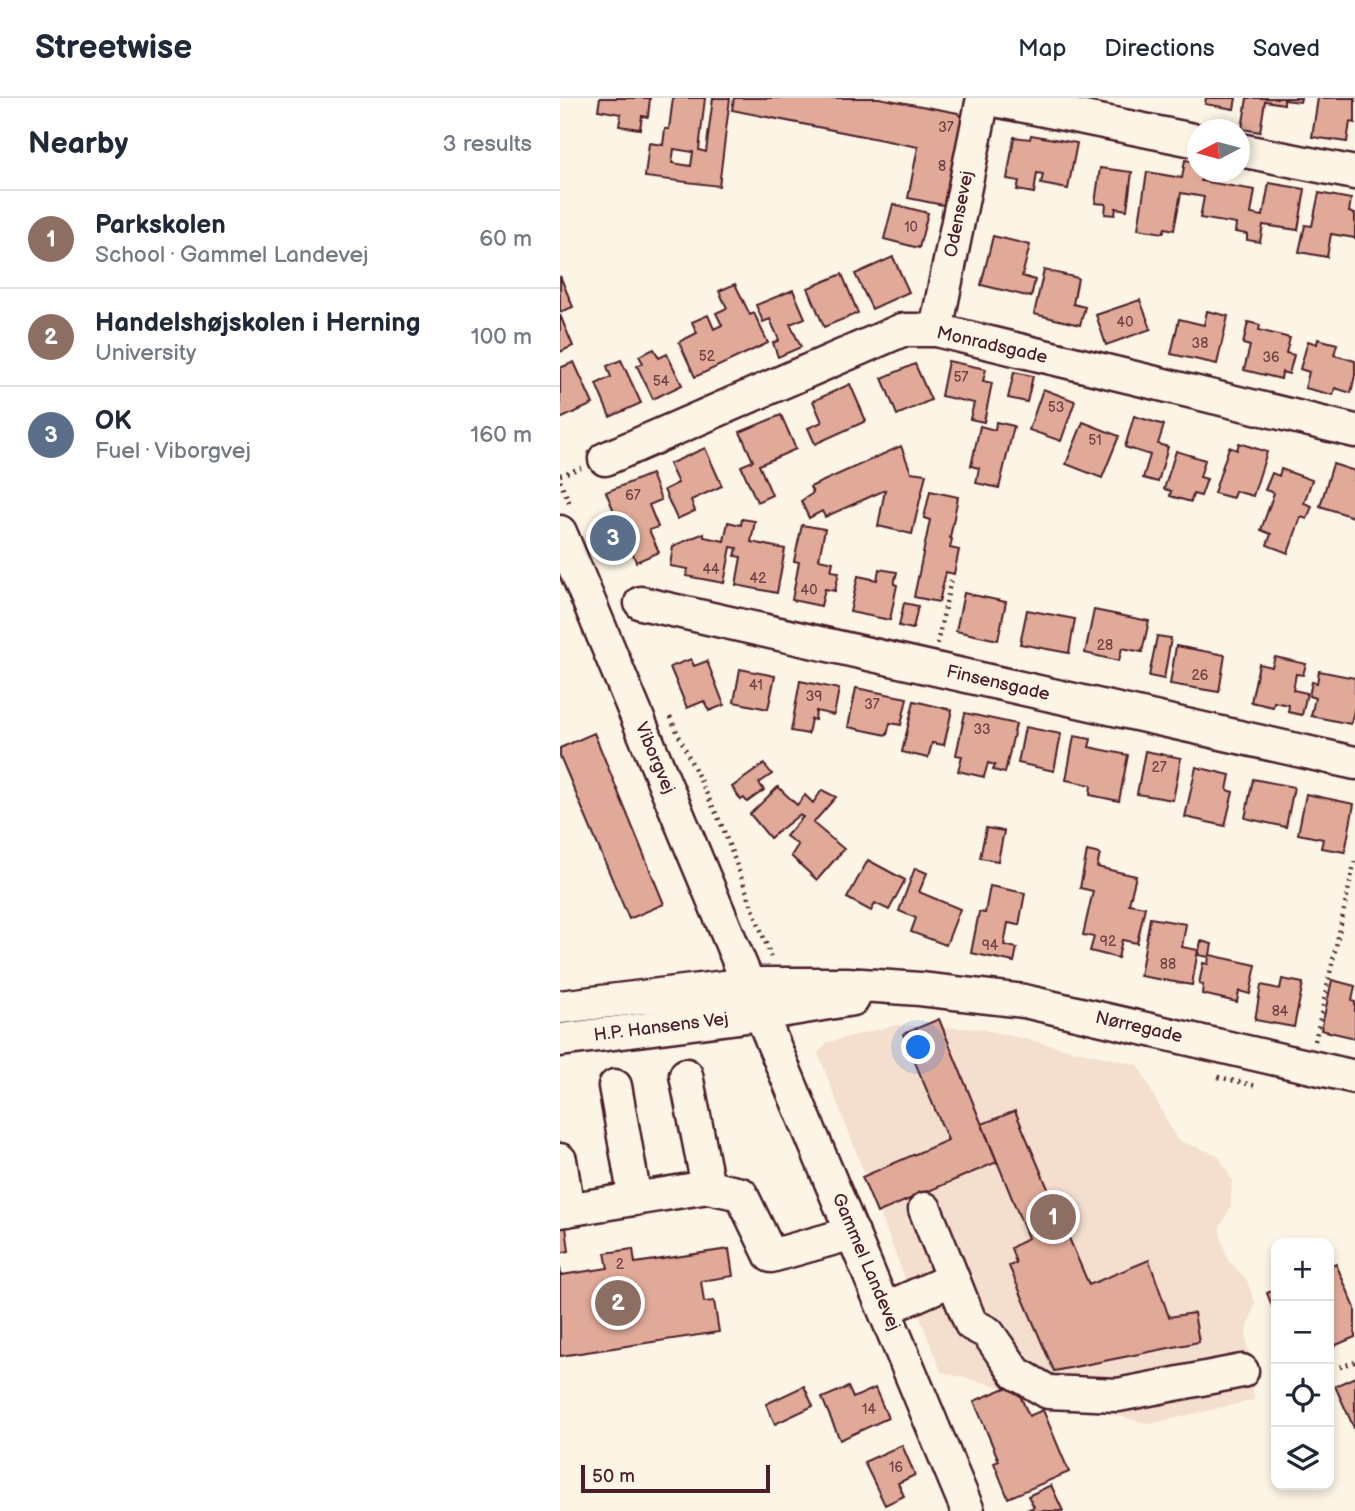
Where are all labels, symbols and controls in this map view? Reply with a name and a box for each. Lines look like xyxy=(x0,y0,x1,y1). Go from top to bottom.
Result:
text: Streetwise xyxy=(35,28,192,68)
text: Map xyxy=(1018,34,1066,63)
text: Directions xyxy=(1104,34,1215,63)
text: Saved xyxy=(1253,34,1320,63)
house number: 37 xyxy=(938,119,954,136)
north arrow xyxy=(1187,119,1250,182)
text: Nearby xyxy=(28,126,128,162)
text: 3 results xyxy=(443,130,532,158)
house number: 8 xyxy=(938,158,946,175)
street label: Odensevej xyxy=(940,169,978,259)
text: Parkskolen xyxy=(95,210,226,241)
house number: 10 xyxy=(904,219,918,236)
text: 1 xyxy=(46,225,56,253)
text: 60 m xyxy=(479,225,532,253)
text: School · Gammel Landevej xyxy=(95,241,369,269)
text: Handelshøjskolen i Herning xyxy=(95,308,420,339)
house number: 40 xyxy=(1117,314,1133,331)
street label: Monradsgade xyxy=(935,322,1050,368)
text: 2 xyxy=(44,323,58,351)
text: 100 m xyxy=(471,323,532,351)
house number: 38 xyxy=(1192,335,1208,352)
text: University xyxy=(95,339,196,367)
house number: 52 xyxy=(699,348,716,365)
house number: 36 xyxy=(1262,349,1280,366)
house number: 57 xyxy=(954,369,969,386)
house number: 54 xyxy=(653,373,670,390)
house number: 53 xyxy=(1048,399,1064,416)
text: OK xyxy=(95,406,132,437)
text: 3 xyxy=(44,421,58,449)
text: 160 m xyxy=(470,421,532,449)
house number: 51 xyxy=(1088,432,1102,449)
text: Fuel · Viborgvej xyxy=(95,437,251,465)
house number: 67 xyxy=(625,487,641,504)
pin: 3 xyxy=(590,512,636,564)
house number: 44 xyxy=(702,561,720,578)
house number: 42 xyxy=(750,570,767,587)
house number: 40 xyxy=(801,582,817,599)
house number: 28 xyxy=(1097,637,1113,654)
street label: Finsensgade xyxy=(944,661,1052,705)
house number: 26 xyxy=(1192,667,1209,684)
house number: 41 xyxy=(749,677,763,694)
house number: 39 xyxy=(806,688,822,705)
house number: 37 xyxy=(864,696,880,713)
street label: Viborgvej xyxy=(631,719,679,797)
house number: 33 xyxy=(973,721,991,738)
house number: 27 xyxy=(1151,759,1167,776)
house number: 92 xyxy=(1100,933,1117,950)
house number: 94 xyxy=(982,937,999,954)
house number: 88 xyxy=(1160,956,1176,973)
house number: 84 xyxy=(1272,1003,1289,1020)
street label: Nørregade xyxy=(1093,1007,1185,1047)
street label: H.P. Hansens Vej xyxy=(592,1008,730,1046)
your location xyxy=(901,1030,935,1064)
street label: Gammel Landevej xyxy=(828,1190,904,1334)
pin: 1 xyxy=(1030,1191,1076,1243)
map controls xyxy=(1271,1238,1334,1490)
button: + xyxy=(1271,1238,1334,1301)
house number: 2 xyxy=(616,1256,625,1273)
pin: 2 xyxy=(595,1277,641,1329)
button: − xyxy=(1271,1301,1334,1364)
button: locate xyxy=(1271,1364,1334,1427)
house number: 14 xyxy=(862,1401,876,1418)
button: layers xyxy=(1271,1427,1334,1490)
house number: 16 xyxy=(889,1459,903,1476)
scale bar xyxy=(581,1462,770,1494)
text: 50 m xyxy=(592,1465,635,1488)

